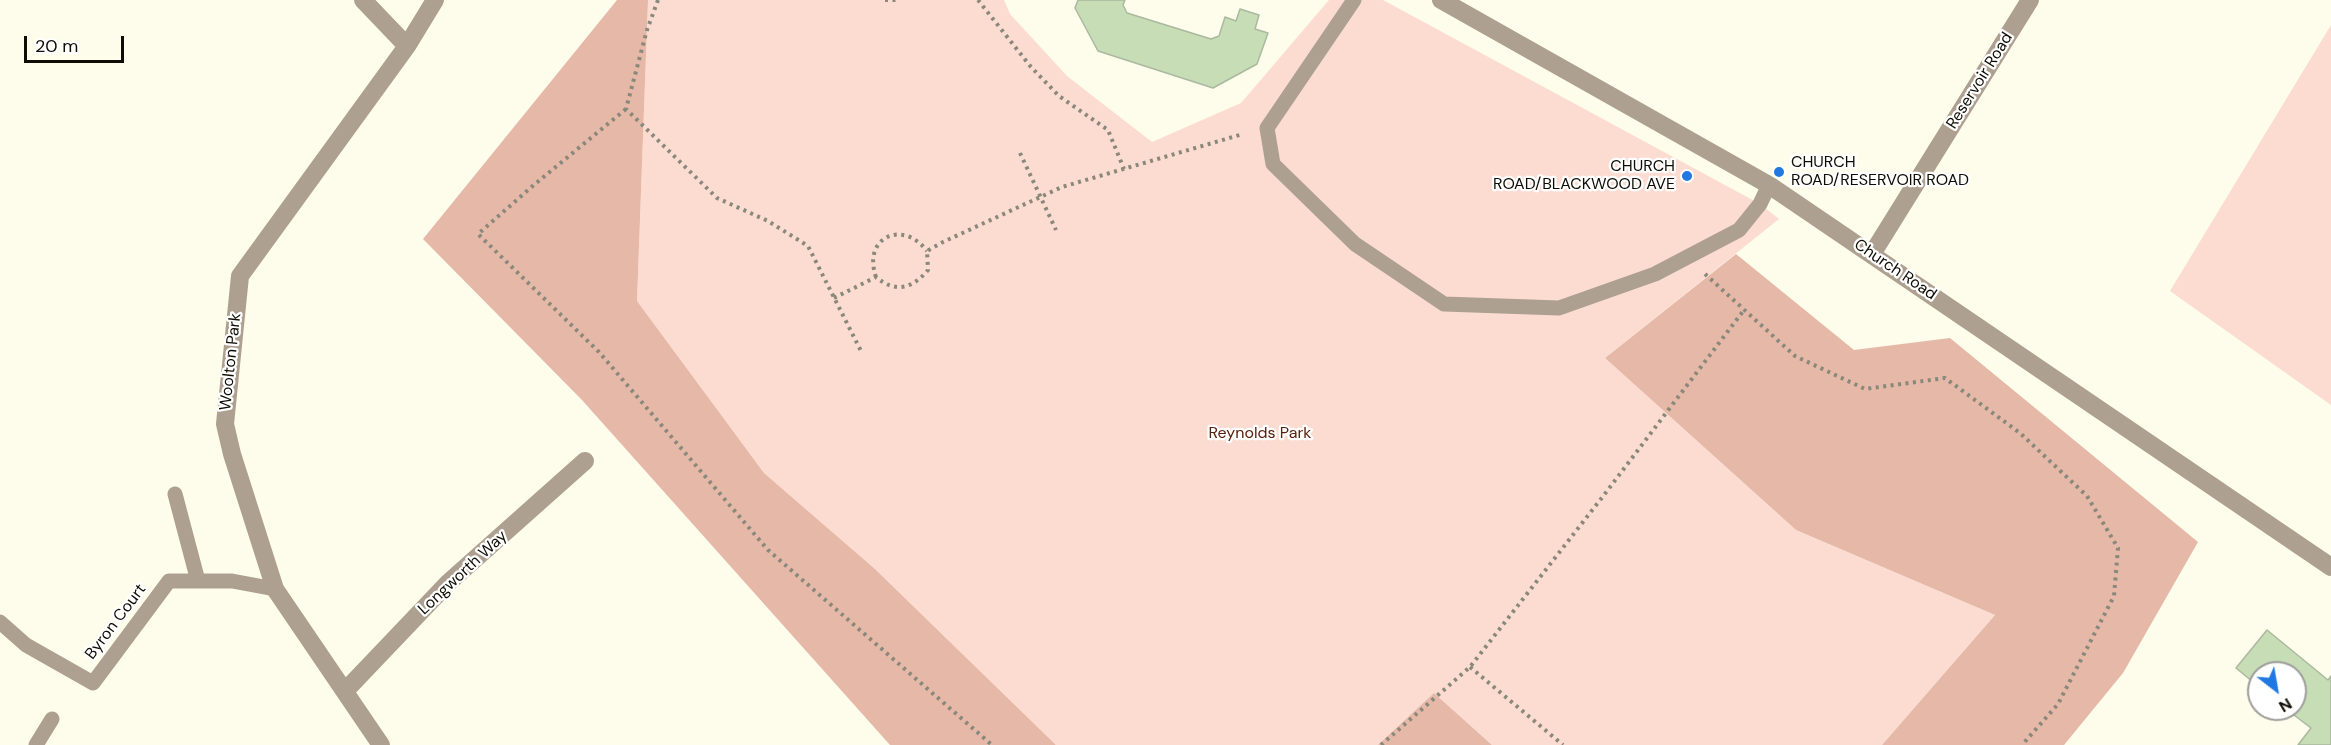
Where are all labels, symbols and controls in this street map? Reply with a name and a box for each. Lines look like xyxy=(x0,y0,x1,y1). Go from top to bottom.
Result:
scale bar xyxy=(27,24,128,62)
street label: Reservoir Road xyxy=(1943,29,2017,133)
text: 20 m xyxy=(35,34,78,58)
place label: CHURCH ROAD/RESERVOIR ROAD xyxy=(1791,153,1969,191)
place label: CHURCH ROAD/BLACKWOOD AVE xyxy=(1493,157,1675,195)
marker: CHURCH ROAD/RESERVOIR ROAD xyxy=(1772,165,1786,179)
marker: CHURCH ROAD/BLACKWOOD AVE xyxy=(1680,169,1694,183)
street label: Church Road xyxy=(1850,235,1940,305)
street label: Woolton Park xyxy=(216,312,246,412)
park label: Reynolds Park xyxy=(1209,424,1311,444)
street label: Longworth Way xyxy=(414,527,512,619)
street label: Byron Court xyxy=(81,581,151,663)
north arrow xyxy=(2247,661,2307,721)
text: N xyxy=(2275,693,2296,717)

